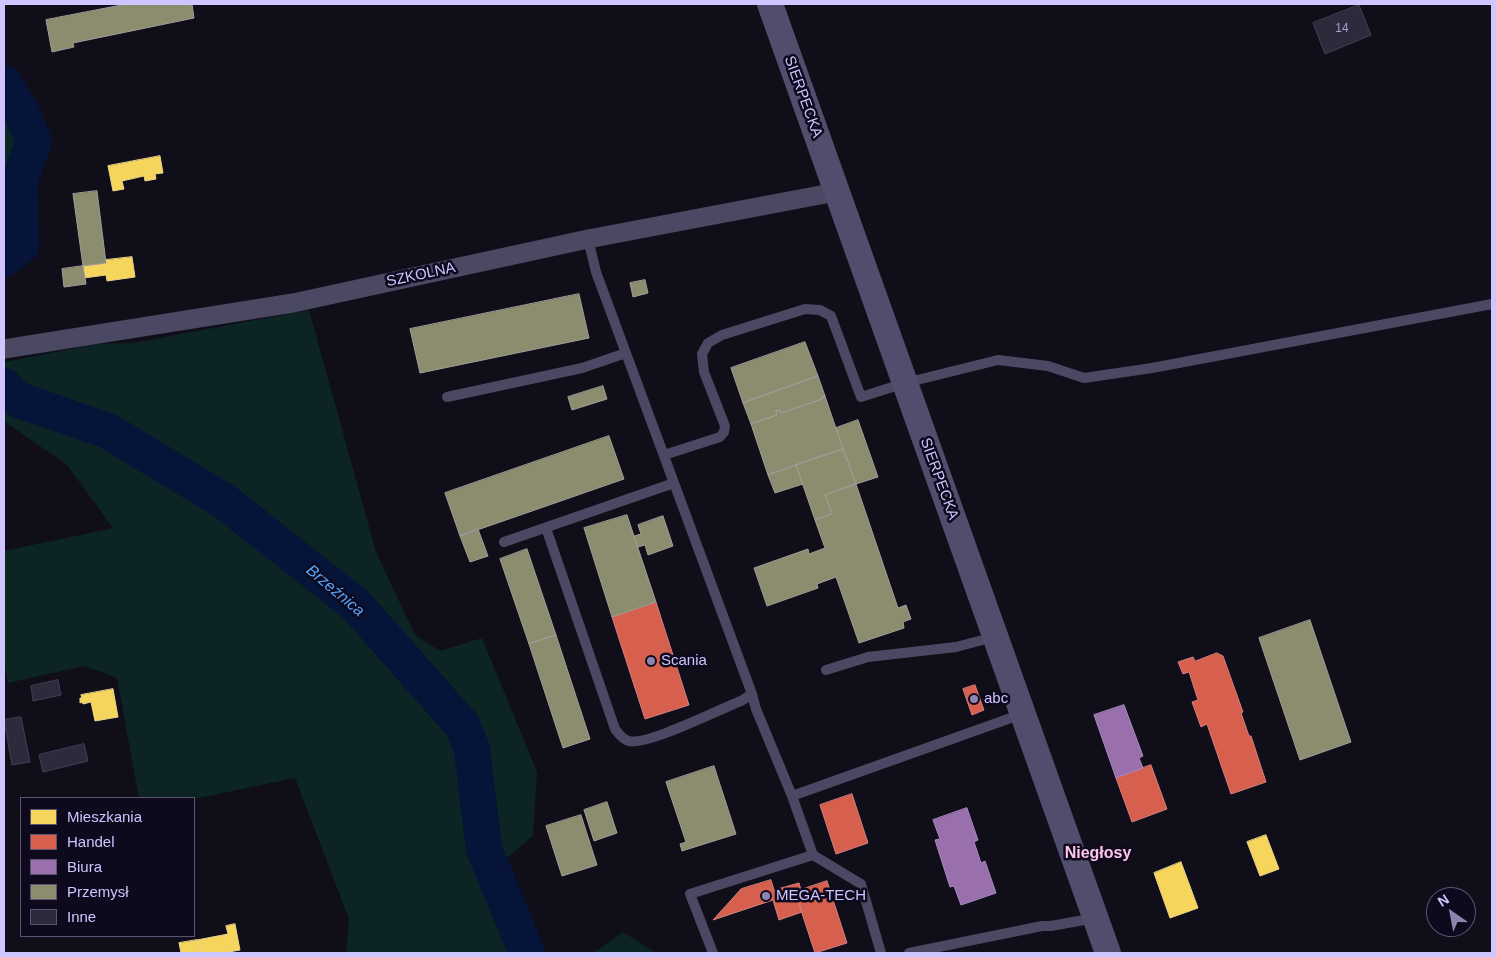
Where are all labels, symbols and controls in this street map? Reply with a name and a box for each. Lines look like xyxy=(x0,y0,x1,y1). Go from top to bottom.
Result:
house number: 14 xyxy=(1335,22,1349,36)
street label: SIERPECKA xyxy=(780,54,826,140)
street label: SZKOLNA xyxy=(385,259,457,291)
street label: SIERPECKA xyxy=(916,436,962,522)
water label: Brzeźnica xyxy=(302,561,368,621)
place label: Scania xyxy=(661,652,707,670)
marker: Scania xyxy=(645,655,657,667)
place label: abc xyxy=(984,690,1008,708)
marker: abc xyxy=(968,693,980,705)
legend xyxy=(20,797,195,937)
text: Mieszkania xyxy=(67,808,142,825)
text: Handel xyxy=(67,833,115,850)
district label: Niegłosy xyxy=(1065,844,1131,864)
text: Biura xyxy=(67,858,102,875)
text: Przemysł xyxy=(67,883,129,900)
place label: MEGA-TECH xyxy=(776,887,866,905)
north arrow xyxy=(1426,887,1476,937)
marker: MEGA-TECH xyxy=(760,890,772,902)
text: N xyxy=(1435,891,1452,910)
text: Inne xyxy=(67,908,96,925)

